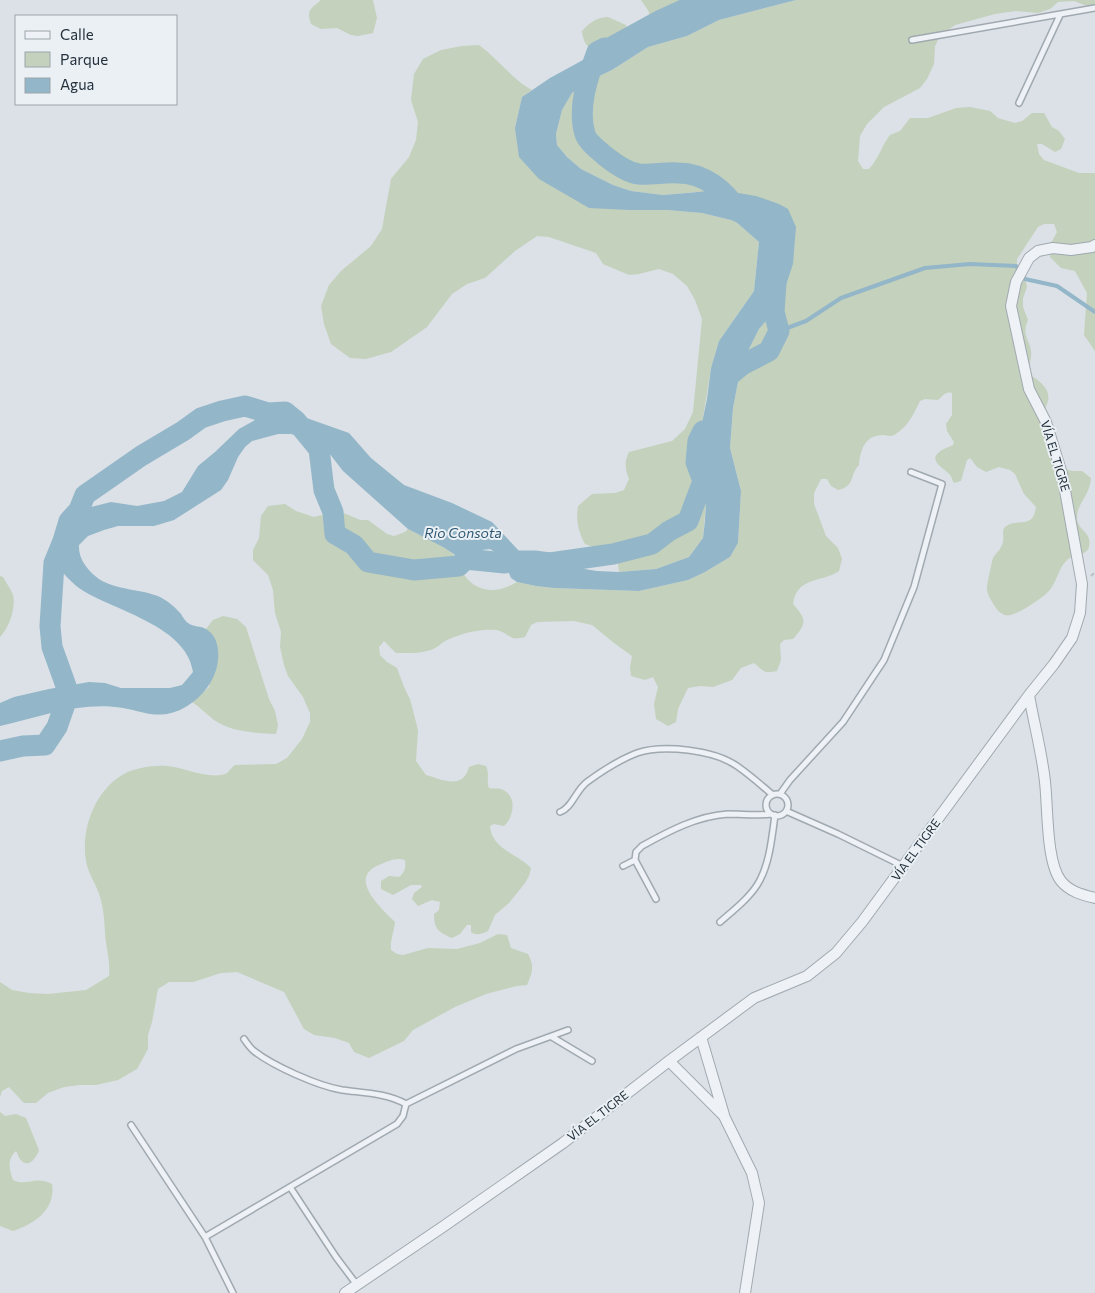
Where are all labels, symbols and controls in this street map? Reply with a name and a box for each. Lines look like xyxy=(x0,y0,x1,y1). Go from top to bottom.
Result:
legend xyxy=(15,15,178,105)
text: Calle xyxy=(60,25,94,43)
text: Parque xyxy=(60,50,108,68)
text: Agua xyxy=(60,75,94,93)
street label: VÍA EL TIGRE xyxy=(1039,419,1073,493)
water label: Rio Consota xyxy=(424,524,502,541)
street label: VÍA EL TIGRE xyxy=(888,816,942,883)
street label: VÍA EL TIGRE xyxy=(564,1087,631,1143)

